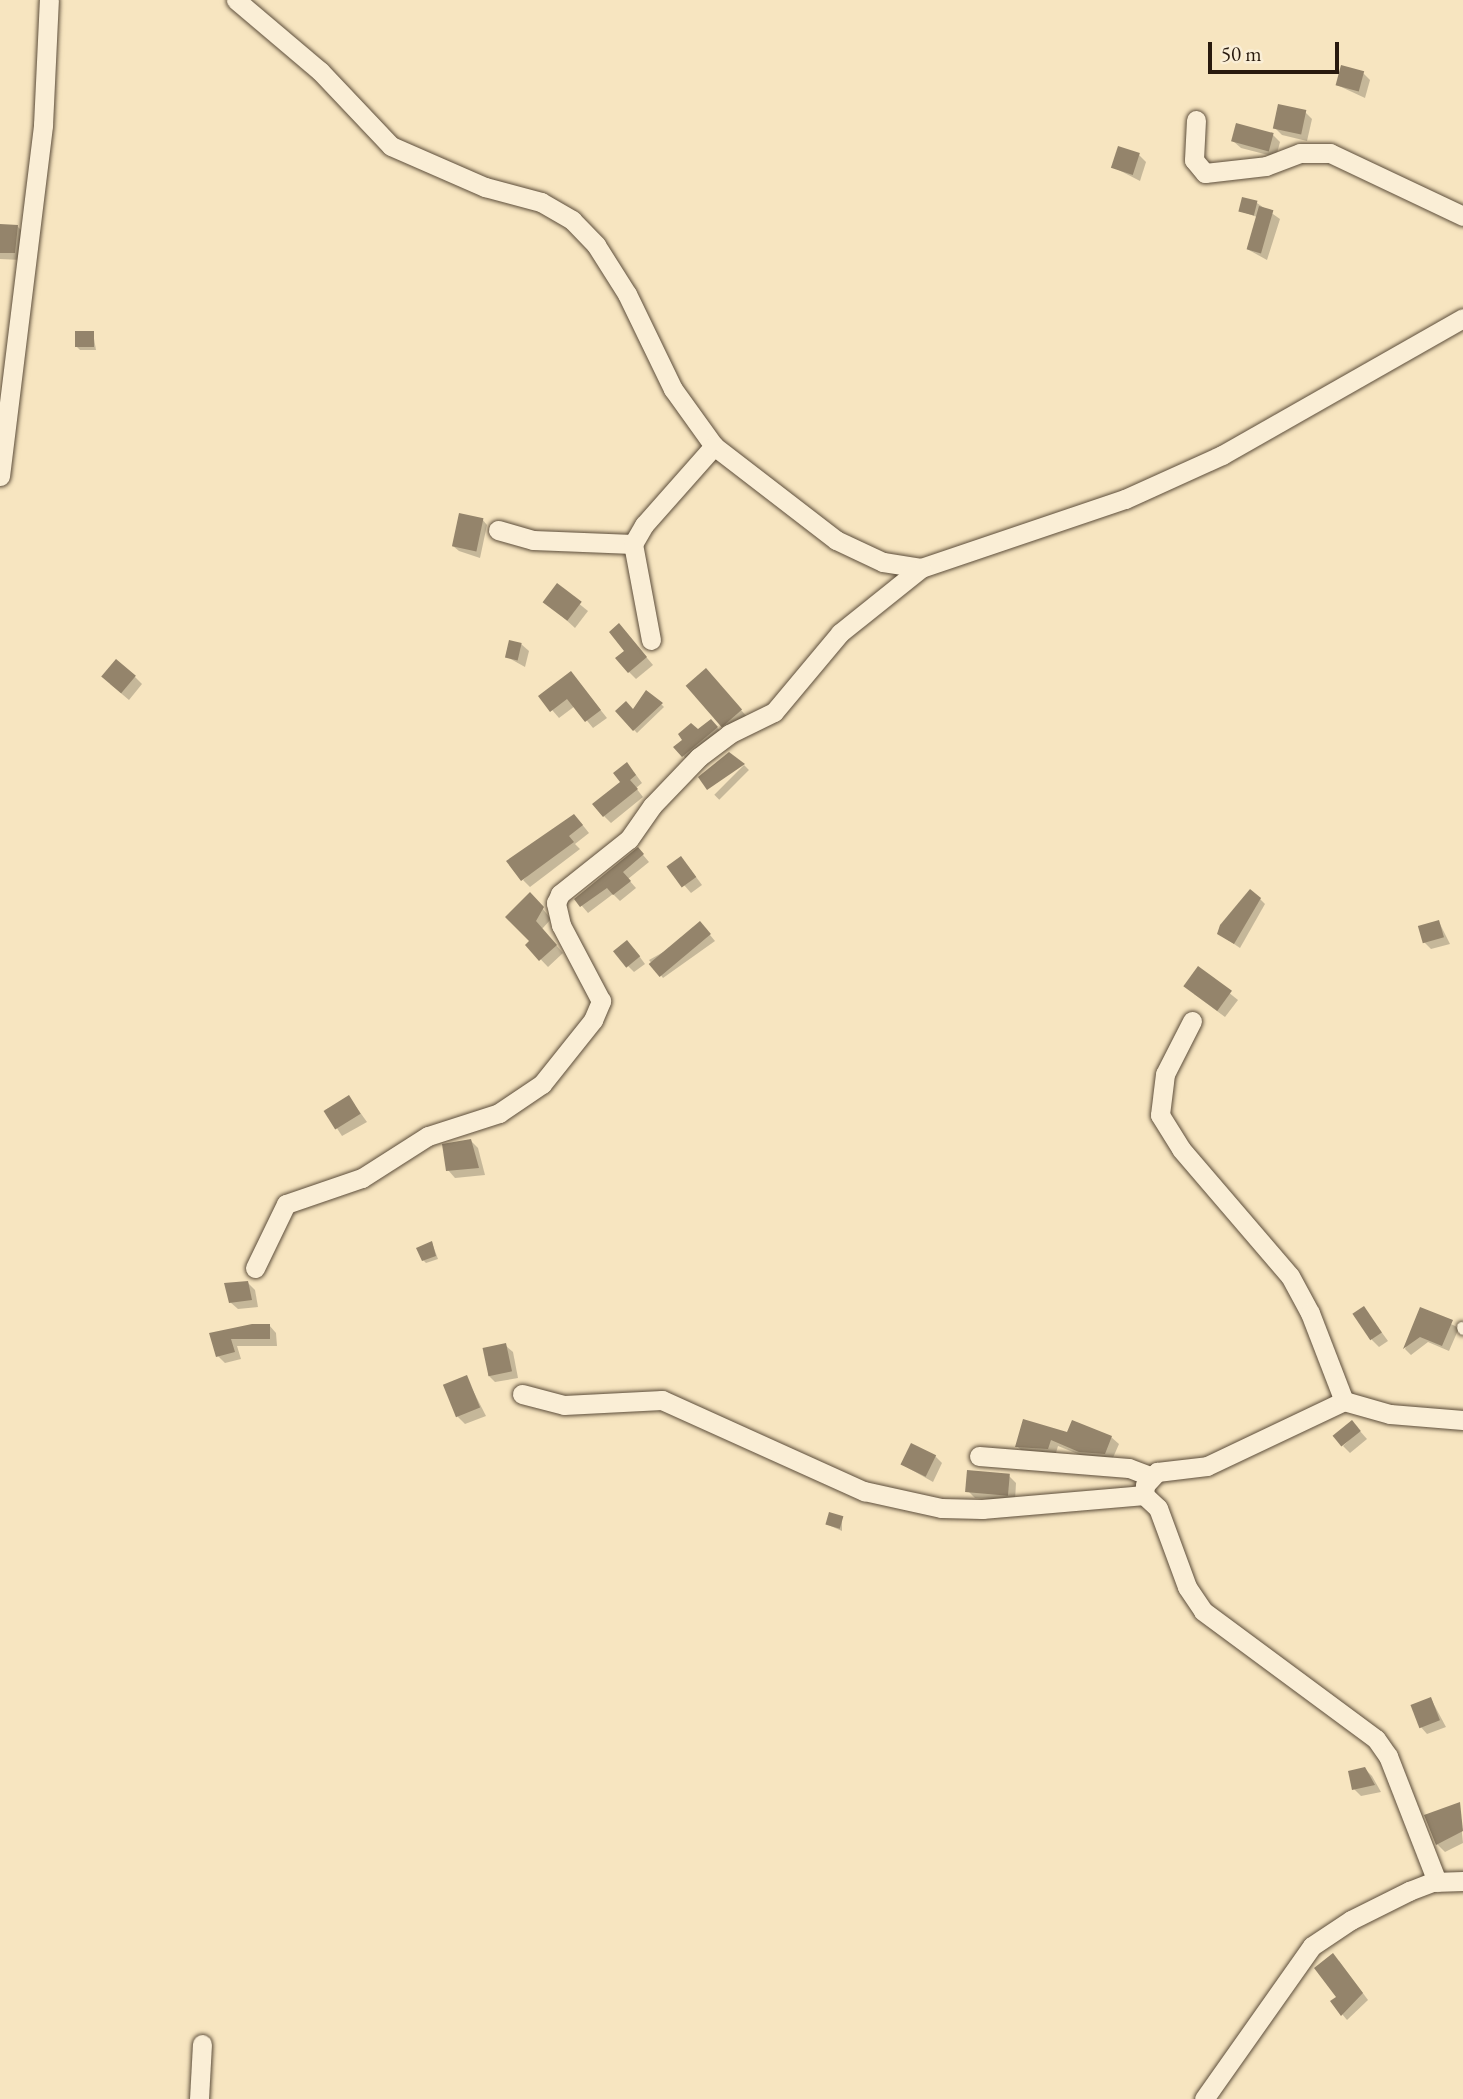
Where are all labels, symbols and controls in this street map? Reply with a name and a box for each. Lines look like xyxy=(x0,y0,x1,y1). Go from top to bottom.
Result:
scale bar xyxy=(1211,28,1342,72)
text: 50 m xyxy=(1221,40,1262,67)

